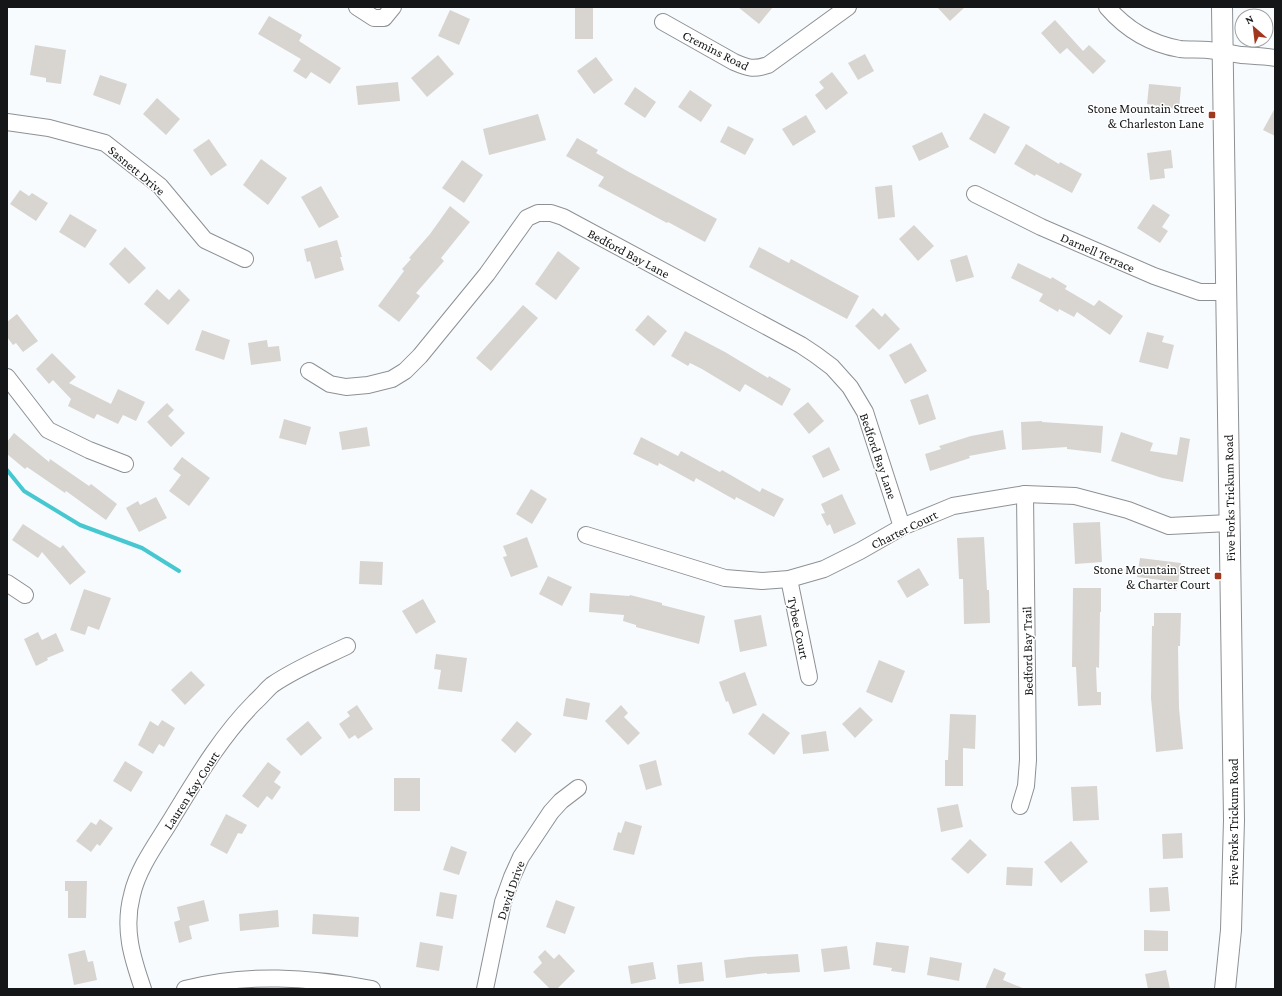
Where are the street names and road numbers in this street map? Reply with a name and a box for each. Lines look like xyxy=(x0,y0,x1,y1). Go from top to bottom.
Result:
street label: Cremins Road xyxy=(680,27,752,74)
street label: Sasnett Drive xyxy=(105,142,168,199)
street label: Bedford Bay Lane xyxy=(585,226,672,281)
street label: Darnell Terrace xyxy=(1058,229,1137,276)
street label: Bedford Bay Lane xyxy=(857,411,900,502)
street label: Five Forks Trickum Road xyxy=(1221,434,1238,562)
street label: Charter Court xyxy=(869,507,941,552)
street label: Tybee Court xyxy=(785,596,813,661)
street label: Bedford Bay Trail xyxy=(1019,606,1036,696)
street label: Lauren Kay Court xyxy=(160,748,223,832)
street label: Five Forks Trickum Road xyxy=(1226,758,1241,886)
street label: David Drive xyxy=(493,858,528,922)

